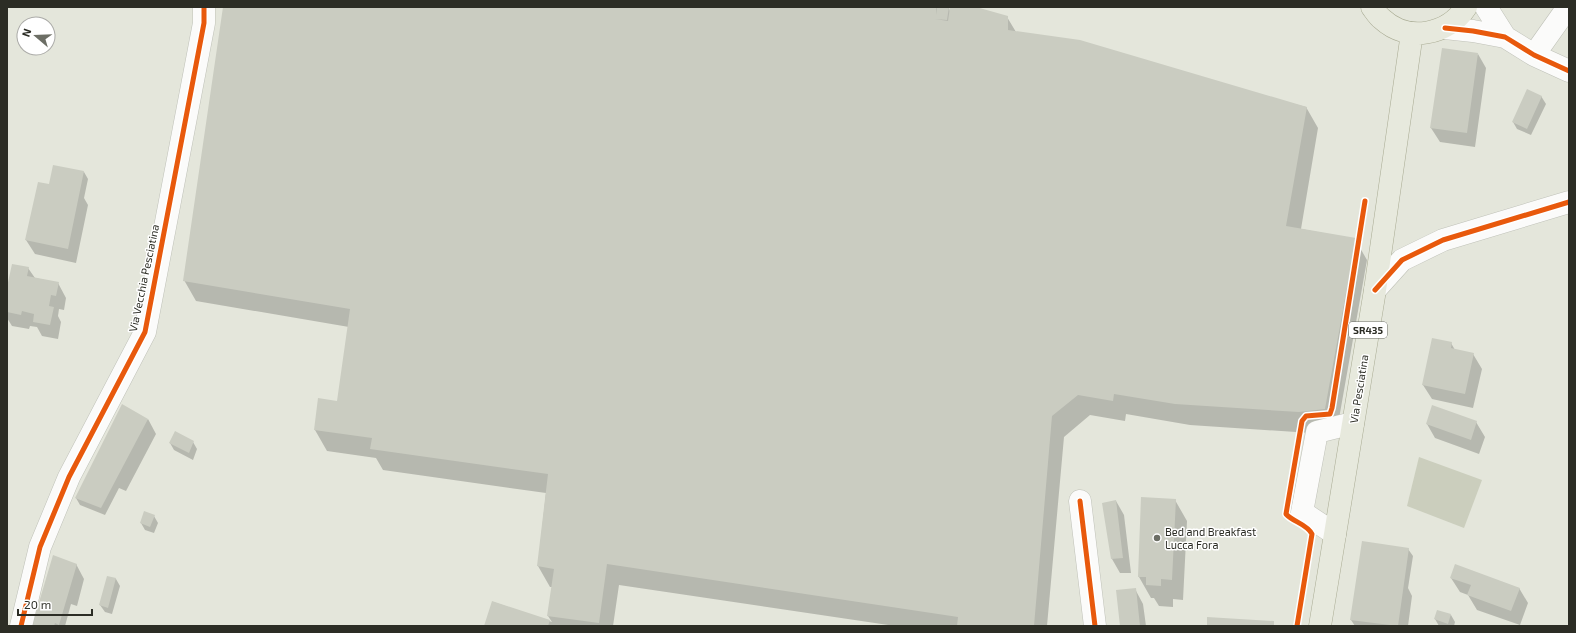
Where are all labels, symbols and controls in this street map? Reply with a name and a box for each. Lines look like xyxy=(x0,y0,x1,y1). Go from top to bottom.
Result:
north arrow xyxy=(16,16,56,56)
text: N xyxy=(19,27,34,38)
street label: Via Vecchia Pesciatina xyxy=(126,223,161,333)
road number: SR435 xyxy=(1349,322,1387,338)
street label: Via Pesciatina xyxy=(1347,354,1370,424)
place label: Bed and Breakfast Lucca Fora xyxy=(1165,525,1256,551)
marker: Bed and Breakfast Lucca Fora xyxy=(1152,533,1162,543)
scale bar xyxy=(18,591,92,617)
text: 20 m xyxy=(24,597,51,611)

